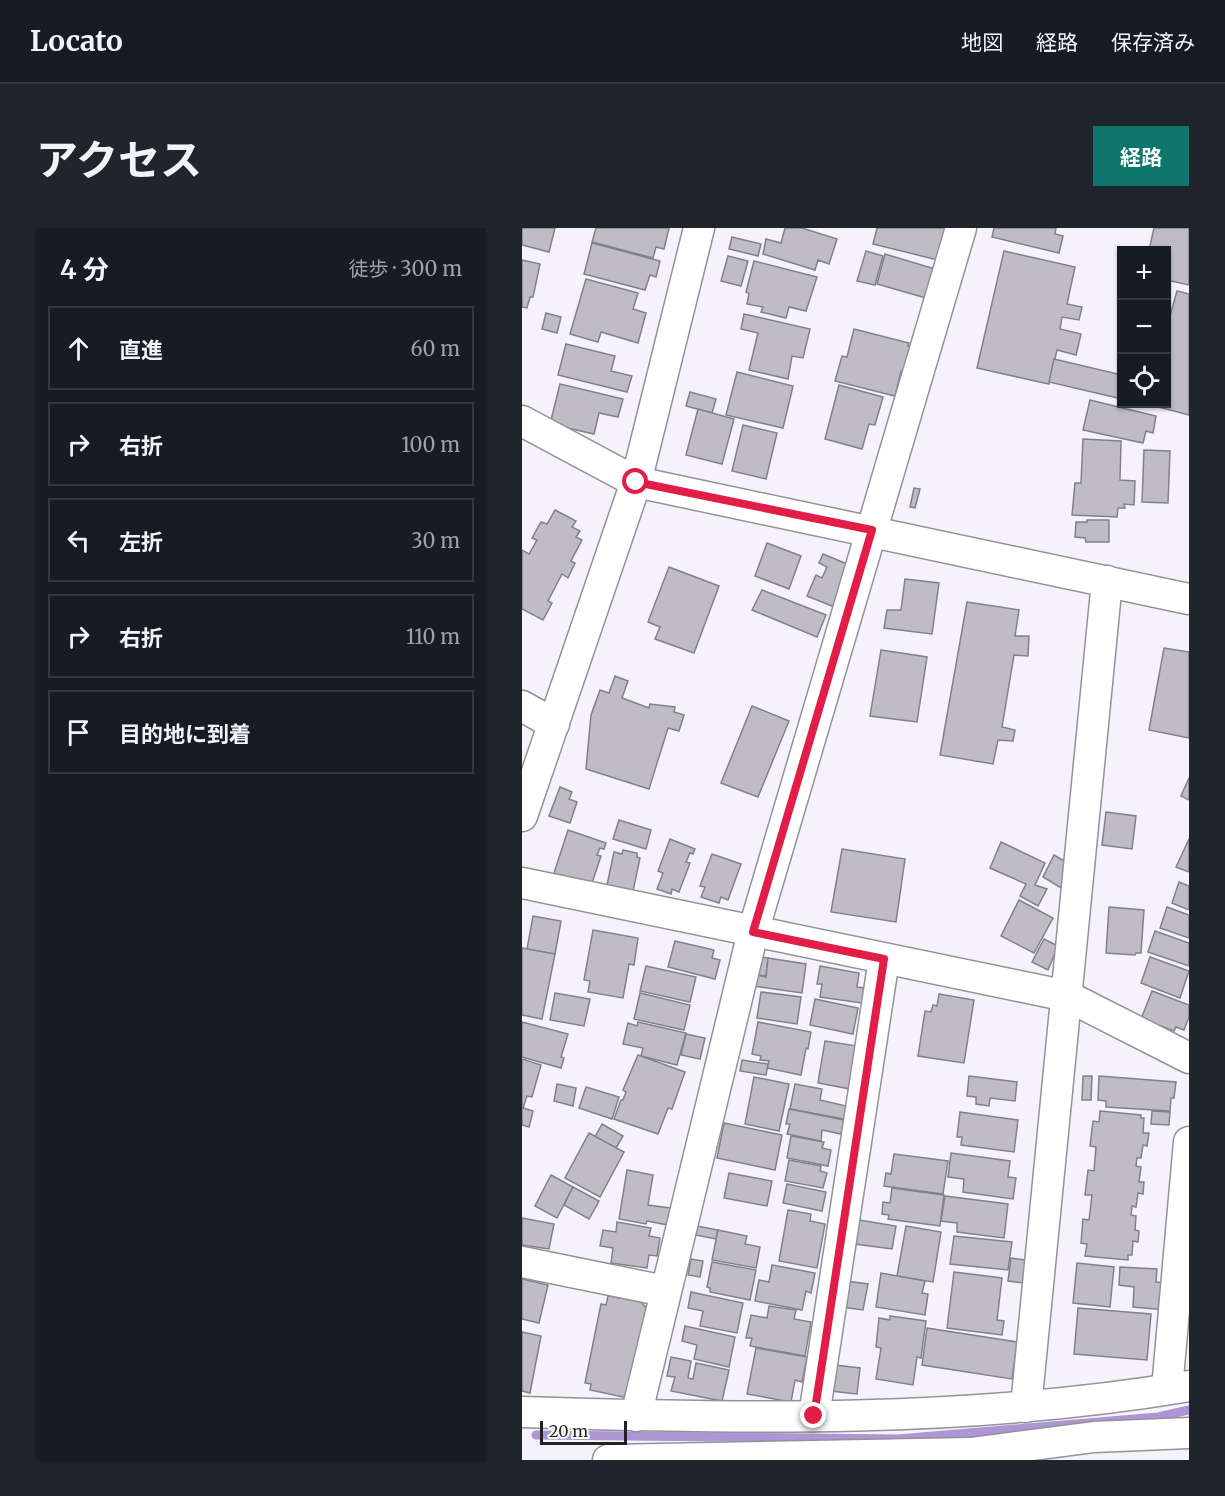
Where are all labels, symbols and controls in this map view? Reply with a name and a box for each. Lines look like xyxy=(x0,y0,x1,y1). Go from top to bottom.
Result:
text: Locato xyxy=(30,23,123,59)
text: 地図 xyxy=(961,29,1003,56)
text: 経路 xyxy=(1036,29,1078,56)
text: 保存済み xyxy=(1111,29,1195,56)
button: 経路 xyxy=(1093,126,1189,186)
text: アクセス xyxy=(36,134,202,186)
map controls xyxy=(1117,246,1171,408)
button: + xyxy=(1117,246,1171,300)
text: 4 分 xyxy=(60,253,109,286)
text: 徒歩 · 300 m xyxy=(348,256,462,281)
button: − xyxy=(1117,300,1171,354)
icon: ahead xyxy=(62,332,95,365)
text: 直進 xyxy=(119,336,163,364)
text: 60 m xyxy=(410,336,460,361)
button: locate xyxy=(1117,354,1171,408)
icon: right xyxy=(62,428,95,461)
text: 右折 xyxy=(119,432,163,460)
text: 100 m xyxy=(401,432,460,457)
route start xyxy=(622,468,648,494)
icon: left xyxy=(62,524,95,557)
text: 左折 xyxy=(119,528,163,556)
text: 30 m xyxy=(411,528,460,553)
icon: right xyxy=(62,620,95,653)
text: 右折 xyxy=(119,624,163,652)
text: 110 m xyxy=(406,624,460,649)
icon: arrive xyxy=(62,716,95,749)
text: 目的地に到着 xyxy=(119,720,251,748)
route end xyxy=(800,1402,826,1428)
scale bar xyxy=(540,1418,627,1446)
text: 20 m xyxy=(549,1421,588,1441)

